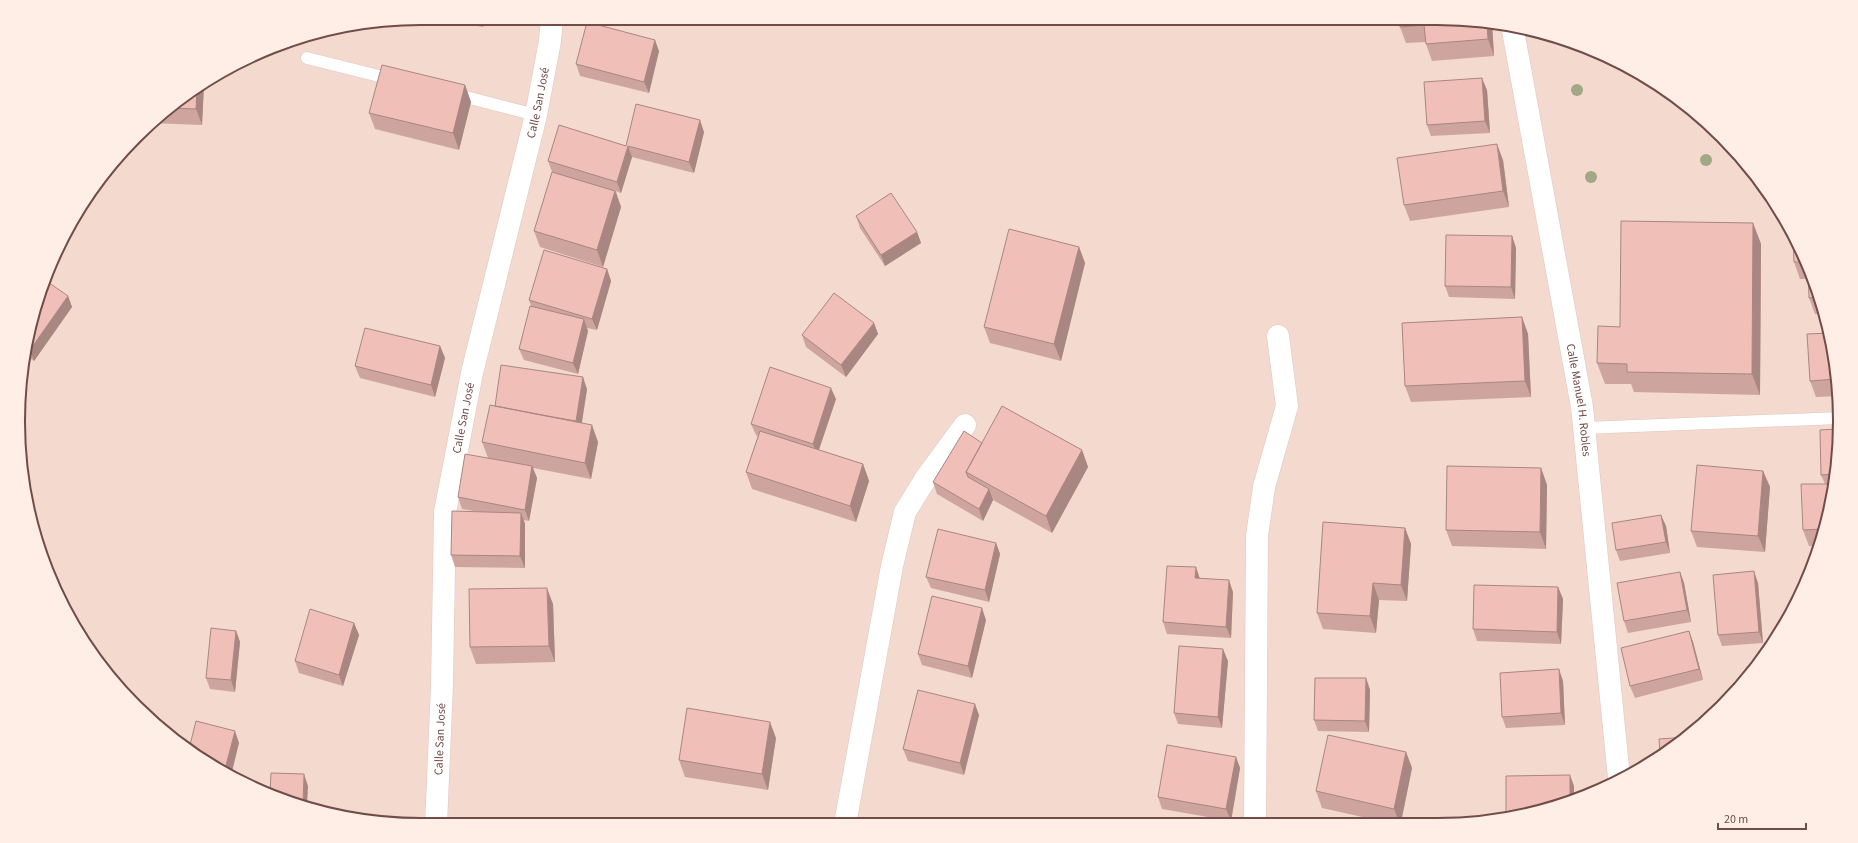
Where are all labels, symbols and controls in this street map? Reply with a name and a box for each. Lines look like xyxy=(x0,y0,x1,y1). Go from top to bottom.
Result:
street label: Calle San José xyxy=(522,66,553,140)
street label: Calle Manuel H. Robles xyxy=(1562,342,1595,457)
street label: Calle San José xyxy=(448,381,479,455)
street label: Calle San José xyxy=(430,703,450,775)
scale bar xyxy=(1718,805,1806,831)
text: 20 m xyxy=(1724,811,1748,828)

